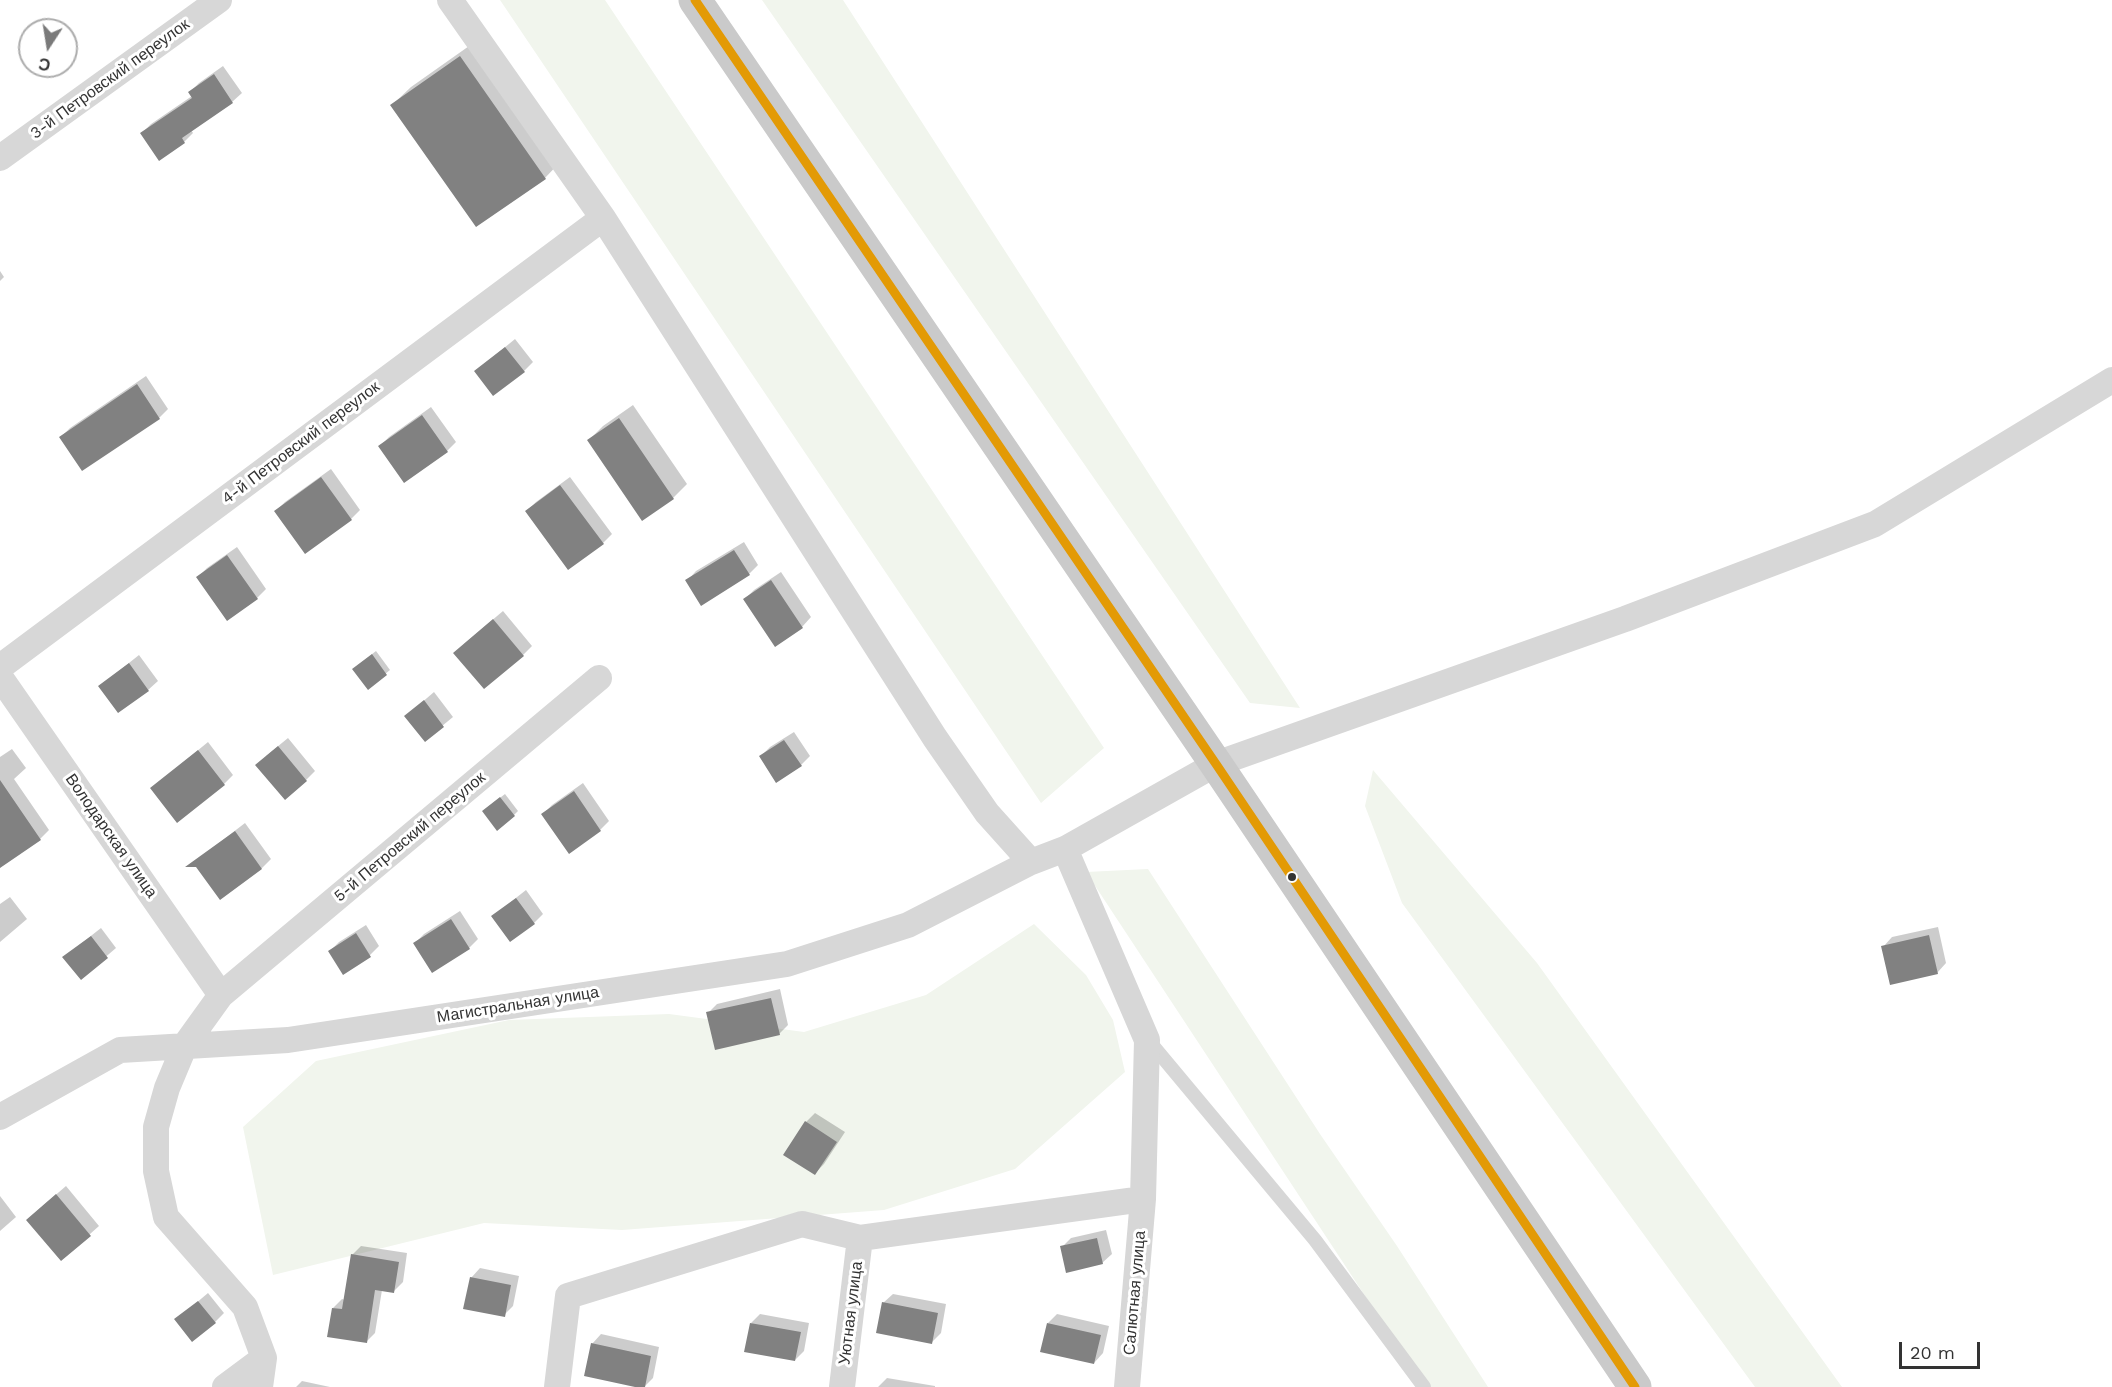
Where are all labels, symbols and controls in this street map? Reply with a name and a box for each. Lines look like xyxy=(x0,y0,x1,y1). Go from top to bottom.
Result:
street label: 3-й Петровский переулок xyxy=(27,15,193,143)
north arrow xyxy=(18,18,78,78)
text: С xyxy=(37,54,52,75)
street label: 4-й Петровский переулок xyxy=(218,377,384,509)
street label: 5-й Петровский переулок xyxy=(330,768,490,906)
street label: Володарская улица xyxy=(61,770,161,902)
unlabelled marker xyxy=(1286,871,1298,883)
street label: Магистральная улица xyxy=(436,983,600,1027)
street label: Салютная улица xyxy=(1120,1230,1150,1356)
street label: Уютная улица xyxy=(835,1260,867,1366)
scale bar xyxy=(1902,1330,1983,1368)
text: 20 m xyxy=(1910,1342,1955,1363)

